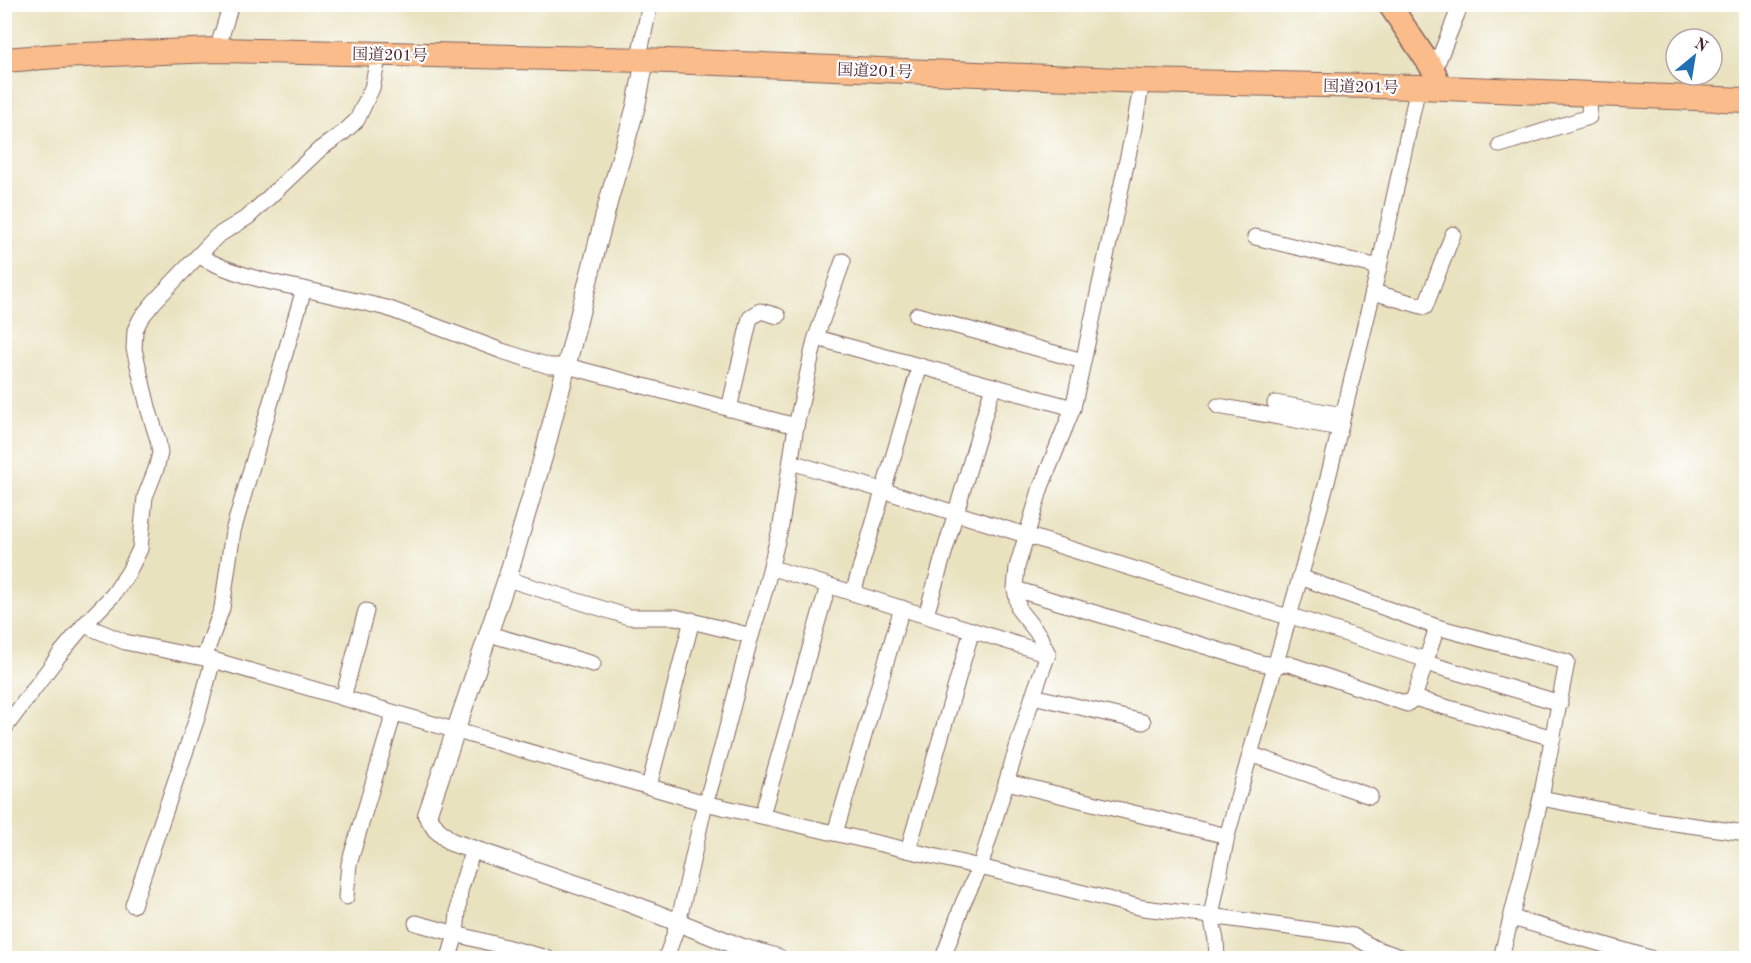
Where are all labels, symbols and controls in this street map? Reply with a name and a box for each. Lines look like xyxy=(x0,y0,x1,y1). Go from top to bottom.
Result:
north arrow xyxy=(1664,27,1724,87)
text: N xyxy=(1691,36,1710,56)
street label: 国道201号 xyxy=(352,45,428,65)
street label: 国道201号 xyxy=(837,61,913,81)
street label: 国道201号 xyxy=(1323,77,1399,97)

